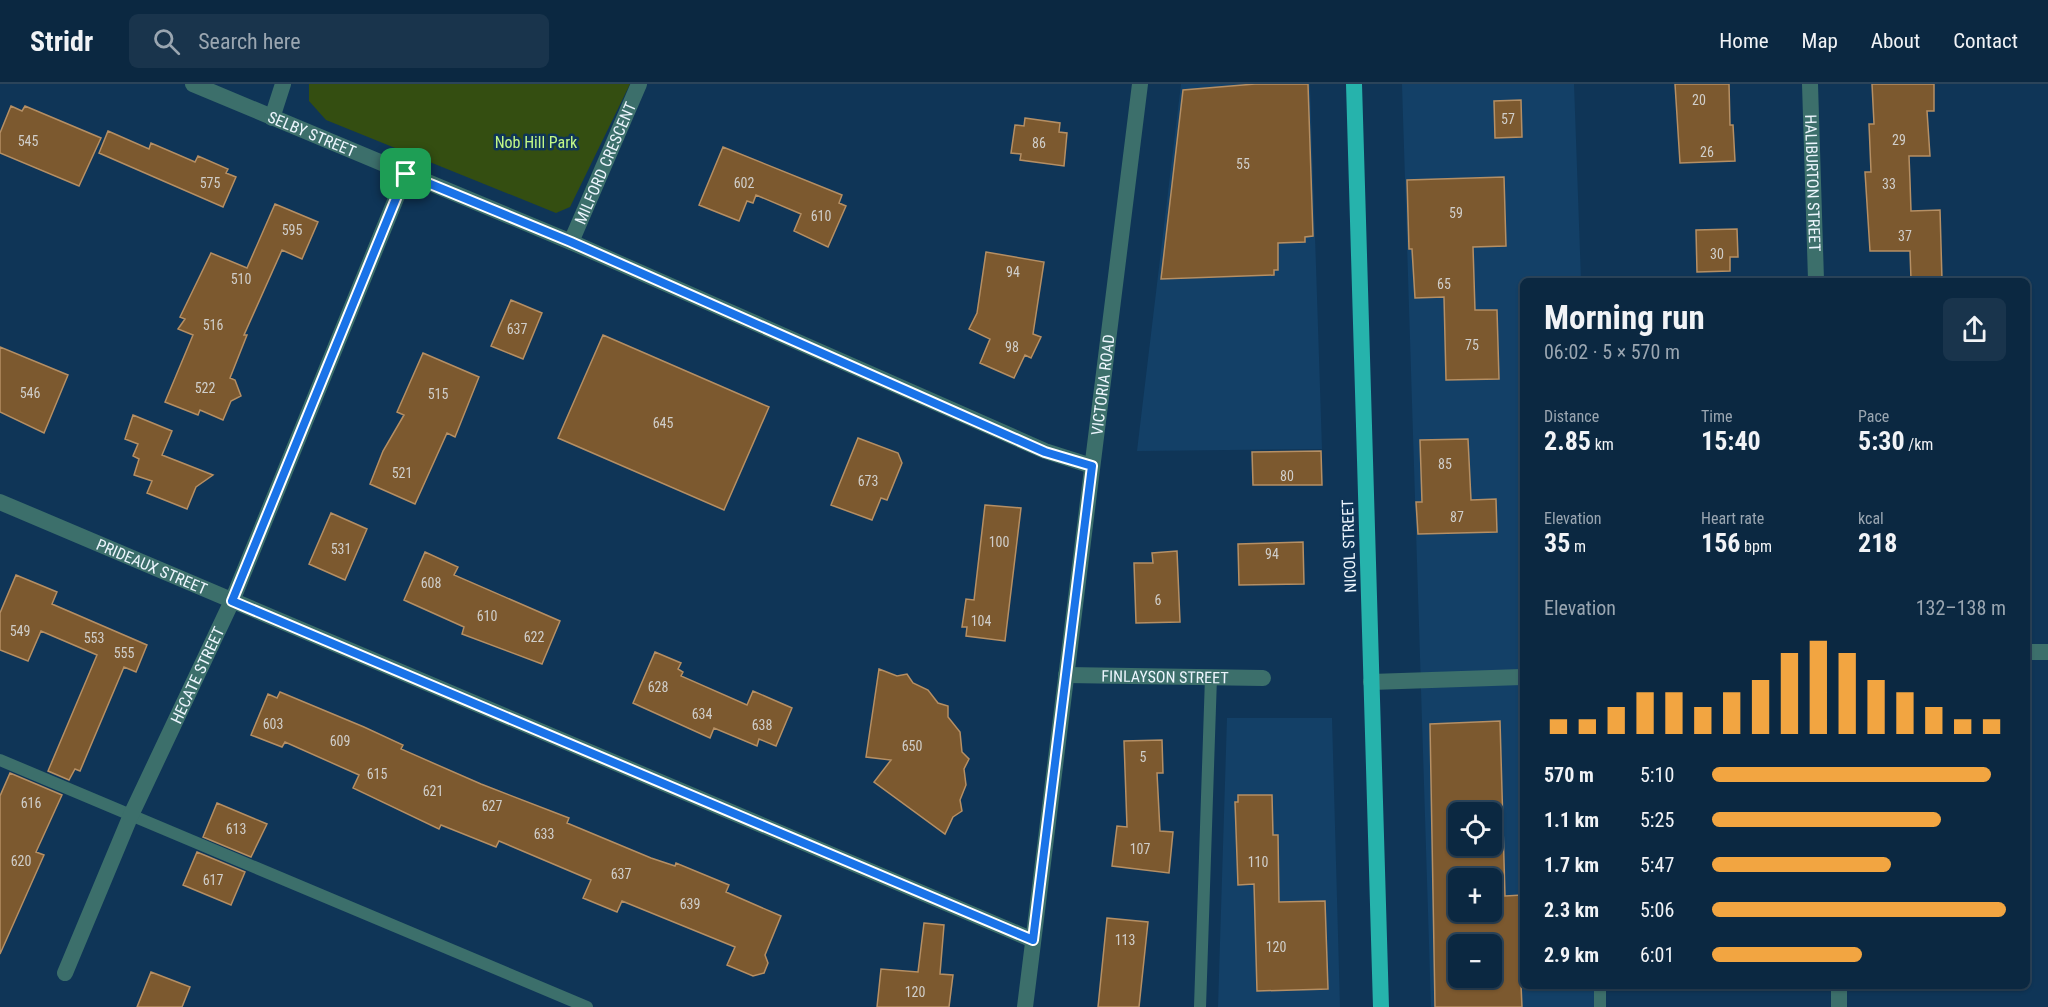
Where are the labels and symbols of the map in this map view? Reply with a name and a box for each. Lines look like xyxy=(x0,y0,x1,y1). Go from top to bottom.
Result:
house number: 20 xyxy=(1692,92,1706,108)
street label: MILFORD CRESCENT xyxy=(570,99,640,227)
street label: SELBY STREET xyxy=(265,107,359,161)
house number: 57 xyxy=(1501,111,1515,127)
street label: HALIBURTON STREET xyxy=(1801,114,1825,252)
house number: 29 xyxy=(1892,132,1906,148)
house number: 545 xyxy=(18,133,38,149)
park label: Nob Hill Park xyxy=(495,133,578,152)
house number: 86 xyxy=(1032,135,1046,151)
house number: 26 xyxy=(1700,144,1714,160)
pin xyxy=(380,148,431,199)
house number: 55 xyxy=(1236,156,1250,172)
house number: 575 xyxy=(200,175,220,191)
house number: 602 xyxy=(734,175,754,191)
house number: 33 xyxy=(1882,176,1896,192)
house number: 59 xyxy=(1449,205,1463,221)
house number: 610 xyxy=(811,208,831,224)
house number: 595 xyxy=(282,222,302,238)
house number: 37 xyxy=(1898,228,1912,244)
house number: 30 xyxy=(1710,246,1724,262)
house number: 94 xyxy=(1006,264,1020,280)
house number: 510 xyxy=(231,271,251,287)
house number: 65 xyxy=(1437,276,1451,292)
house number: 516 xyxy=(203,317,223,333)
house number: 637 xyxy=(507,321,527,337)
street label: VICTORIA ROAD xyxy=(1087,333,1118,436)
house number: 75 xyxy=(1465,337,1479,353)
house number: 98 xyxy=(1005,339,1019,355)
house number: 522 xyxy=(195,380,215,396)
house number: 546 xyxy=(20,385,40,401)
house number: 515 xyxy=(428,386,448,402)
house number: 645 xyxy=(653,415,673,431)
house number: 85 xyxy=(1438,456,1452,472)
house number: 521 xyxy=(392,465,412,481)
house number: 80 xyxy=(1280,468,1294,484)
house number: 673 xyxy=(858,473,878,489)
street label: NICOL STREET xyxy=(1338,499,1360,593)
house number: 87 xyxy=(1450,509,1464,525)
house number: 100 xyxy=(989,534,1009,550)
street label: PRIDEAUX STREET xyxy=(94,535,210,598)
house number: 531 xyxy=(331,541,351,557)
house number: 94 xyxy=(1265,546,1279,562)
house number: 608 xyxy=(421,575,441,591)
house number: 6 xyxy=(1155,592,1162,608)
house number: 610 xyxy=(477,608,497,624)
house number: 104 xyxy=(971,613,991,629)
house number: 549 xyxy=(10,623,30,639)
street label: HECATE STREET xyxy=(166,624,228,726)
house number: 622 xyxy=(524,629,544,645)
house number: 553 xyxy=(84,630,104,646)
house number: 555 xyxy=(114,645,134,661)
street label: FINLAYSON STREET xyxy=(1101,666,1229,687)
house number: 628 xyxy=(648,679,668,695)
house number: 634 xyxy=(692,706,712,722)
house number: 603 xyxy=(263,716,283,732)
house number: 638 xyxy=(752,717,772,733)
house number: 609 xyxy=(330,733,350,749)
house number: 650 xyxy=(902,738,922,754)
house number: 5 xyxy=(1140,749,1147,765)
house number: 615 xyxy=(367,766,387,782)
house number: 621 xyxy=(423,783,443,799)
house number: 616 xyxy=(21,795,41,811)
house number: 627 xyxy=(482,798,502,814)
house number: 613 xyxy=(226,821,246,837)
house number: 633 xyxy=(534,826,554,842)
house number: 107 xyxy=(1130,841,1150,857)
house number: 620 xyxy=(11,853,31,869)
house number: 110 xyxy=(1248,854,1268,870)
house number: 637 xyxy=(611,866,631,882)
house number: 617 xyxy=(203,872,223,888)
house number: 639 xyxy=(680,896,700,912)
house number: 113 xyxy=(1115,932,1135,948)
house number: 120 xyxy=(1266,939,1286,955)
house number: 120 xyxy=(905,984,925,1000)

